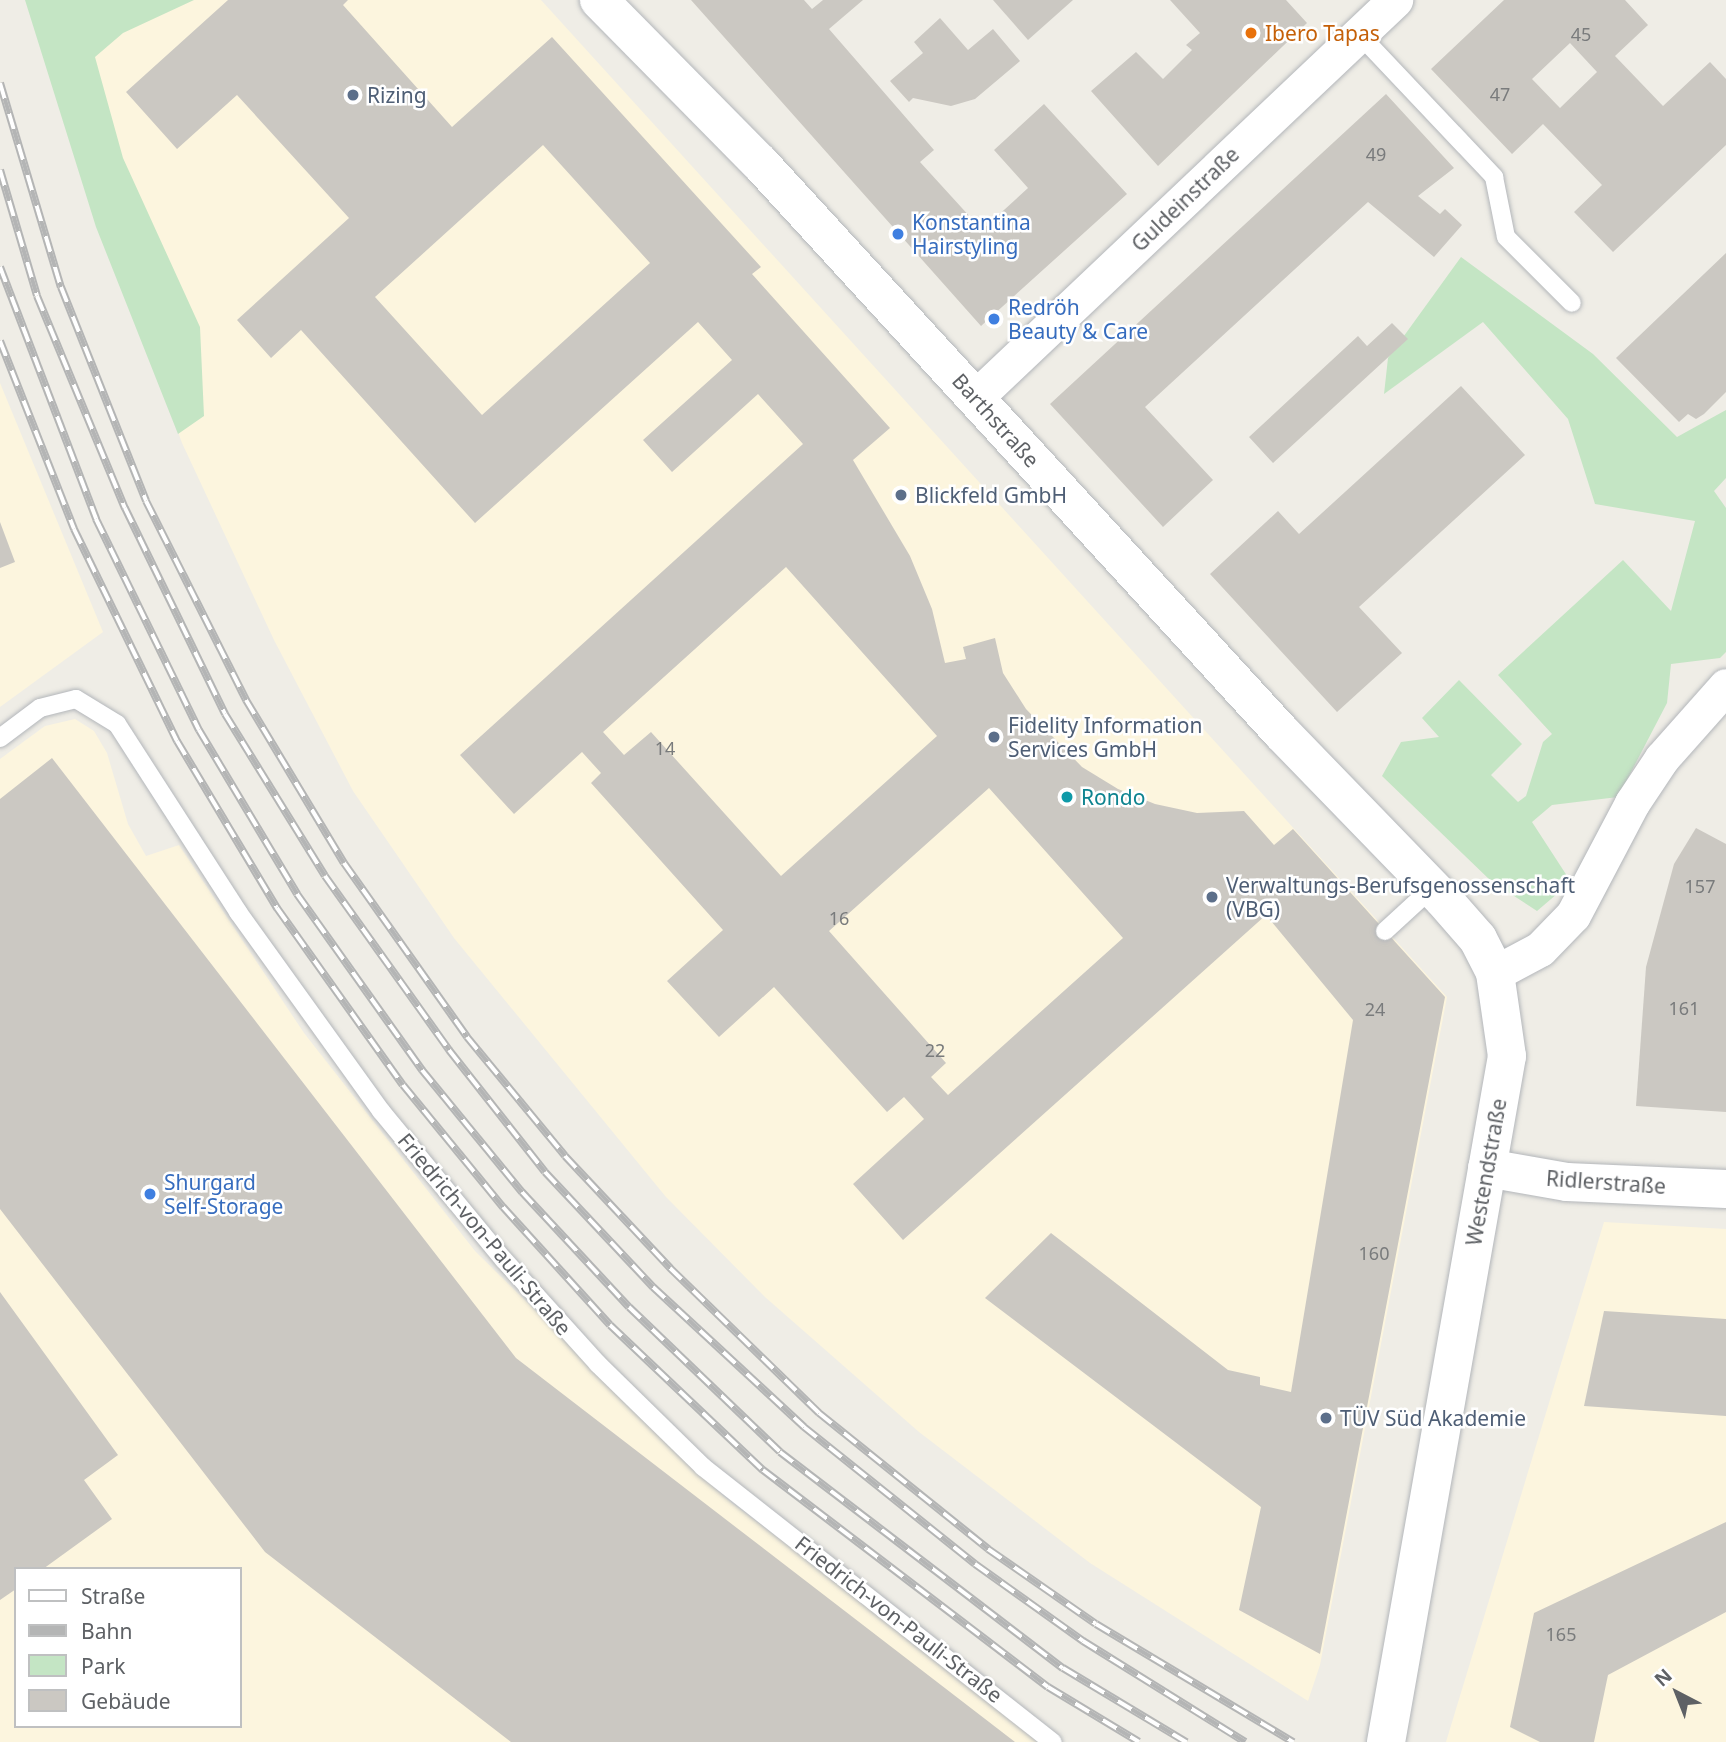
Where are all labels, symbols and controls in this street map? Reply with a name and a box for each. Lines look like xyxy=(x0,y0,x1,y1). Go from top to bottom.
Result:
place label: Ibero Tapas xyxy=(1265,20,1380,46)
house number: 45 xyxy=(1571,23,1591,45)
marker: Ibero Tapas xyxy=(1243,25,1259,41)
place label: Rizing xyxy=(367,82,427,108)
house number: 47 xyxy=(1490,83,1510,105)
marker: Rizing xyxy=(345,87,361,103)
street label: Guldeinstraße xyxy=(1126,141,1244,257)
house number: 49 xyxy=(1366,143,1386,165)
place label: Konstantina Hairstyling xyxy=(912,209,1031,259)
marker: Konstantina Hairstyling xyxy=(890,226,906,242)
place label: Redröh Beauty & Care xyxy=(1008,294,1148,344)
marker: Redröh Beauty & Care xyxy=(986,311,1002,327)
street label: Barthstraße xyxy=(947,368,1045,472)
place label: Blickfeld GmbH xyxy=(915,482,1067,508)
marker: Blickfeld GmbH xyxy=(893,487,909,503)
place label: Fidelity Information Services GmbH xyxy=(1008,712,1202,762)
marker: Fidelity Information Services GmbH xyxy=(986,729,1002,745)
house number: 14 xyxy=(655,737,675,759)
place label: Rondo xyxy=(1081,784,1145,810)
marker: Rondo xyxy=(1059,789,1075,805)
place label: Verwaltungs-Berufsgenossenschaft (VBG) xyxy=(1226,872,1575,922)
house number: 157 xyxy=(1685,875,1715,897)
marker: Verwaltungs-Berufsgenossenschaft (VBG) xyxy=(1204,889,1220,905)
house number: 16 xyxy=(829,907,849,929)
house number: 161 xyxy=(1669,997,1699,1019)
house number: 24 xyxy=(1365,998,1385,1020)
house number: 22 xyxy=(925,1039,945,1061)
street label: Westendstraße xyxy=(1461,1096,1511,1248)
street label: Friedrich-von-Pauli-Straße xyxy=(393,1128,577,1340)
street label: Ridlerstraße xyxy=(1545,1165,1667,1199)
place label: Shurgard Self-Storage xyxy=(164,1169,283,1219)
marker: Shurgard Self-Storage xyxy=(142,1186,158,1202)
house number: 160 xyxy=(1359,1242,1389,1264)
place label: TÜV Süd Akademie xyxy=(1340,1405,1526,1431)
marker: TÜV Süd Akademie xyxy=(1318,1410,1334,1426)
street label: Friedrich-von-Pauli-Straße xyxy=(790,1530,1008,1708)
legend xyxy=(14,1567,242,1728)
text: Straße xyxy=(81,1582,145,1610)
text: Bahn xyxy=(81,1617,132,1645)
house number: 165 xyxy=(1546,1623,1576,1645)
text: Park xyxy=(81,1652,125,1680)
north arrow xyxy=(1642,1658,1712,1728)
text: N xyxy=(1649,1663,1677,1692)
text: Gebäude xyxy=(81,1687,171,1715)

